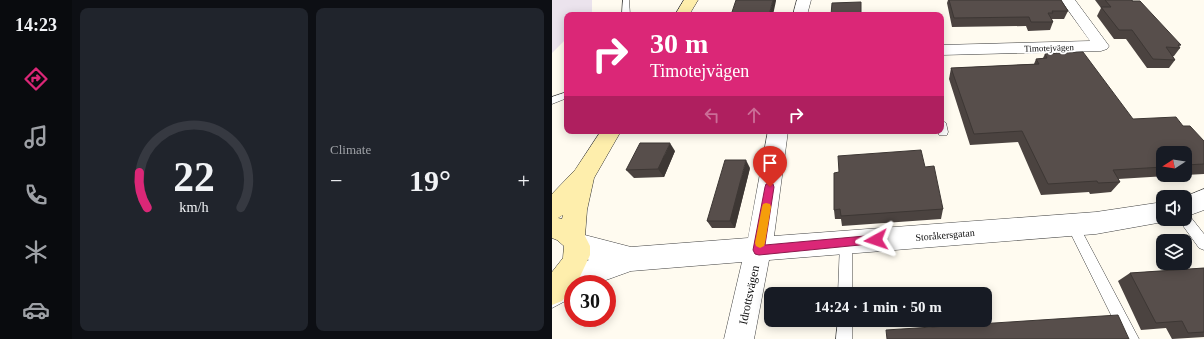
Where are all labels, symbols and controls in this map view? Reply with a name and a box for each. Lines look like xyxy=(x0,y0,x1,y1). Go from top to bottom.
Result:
text: 14:23 xyxy=(15,15,57,35)
icon: right xyxy=(584,28,636,80)
text: 30 m xyxy=(650,28,708,59)
street label: Timotejvägen xyxy=(1024,42,1074,54)
text: Timotejvägen xyxy=(650,61,749,81)
icon: directions xyxy=(22,65,50,93)
icon: left xyxy=(701,104,723,126)
icon: ahead xyxy=(743,104,765,126)
icon: right xyxy=(785,104,807,126)
icon: music xyxy=(22,123,50,151)
text: Climate xyxy=(330,142,371,157)
pin xyxy=(753,146,787,187)
north arrow xyxy=(1156,146,1192,182)
map controls xyxy=(1156,146,1192,270)
icon: arrive xyxy=(759,152,781,174)
text: 22 xyxy=(173,153,215,199)
text: 19° xyxy=(409,164,451,197)
text: − xyxy=(330,168,342,193)
text: + xyxy=(518,168,530,193)
icon: phone xyxy=(22,181,50,209)
button: sound xyxy=(1156,190,1192,226)
text: km/h xyxy=(179,198,209,214)
position arrow xyxy=(855,219,897,261)
street label: Storåkersgatan xyxy=(915,227,975,243)
button: layers xyxy=(1156,234,1192,270)
icon: climate xyxy=(22,238,50,266)
street label: Idrottsvägen xyxy=(736,264,762,326)
speed limit sign: 30 xyxy=(564,275,616,327)
icon: car xyxy=(22,296,50,324)
text: 14:24 · 1 min · 50 m xyxy=(814,299,942,315)

